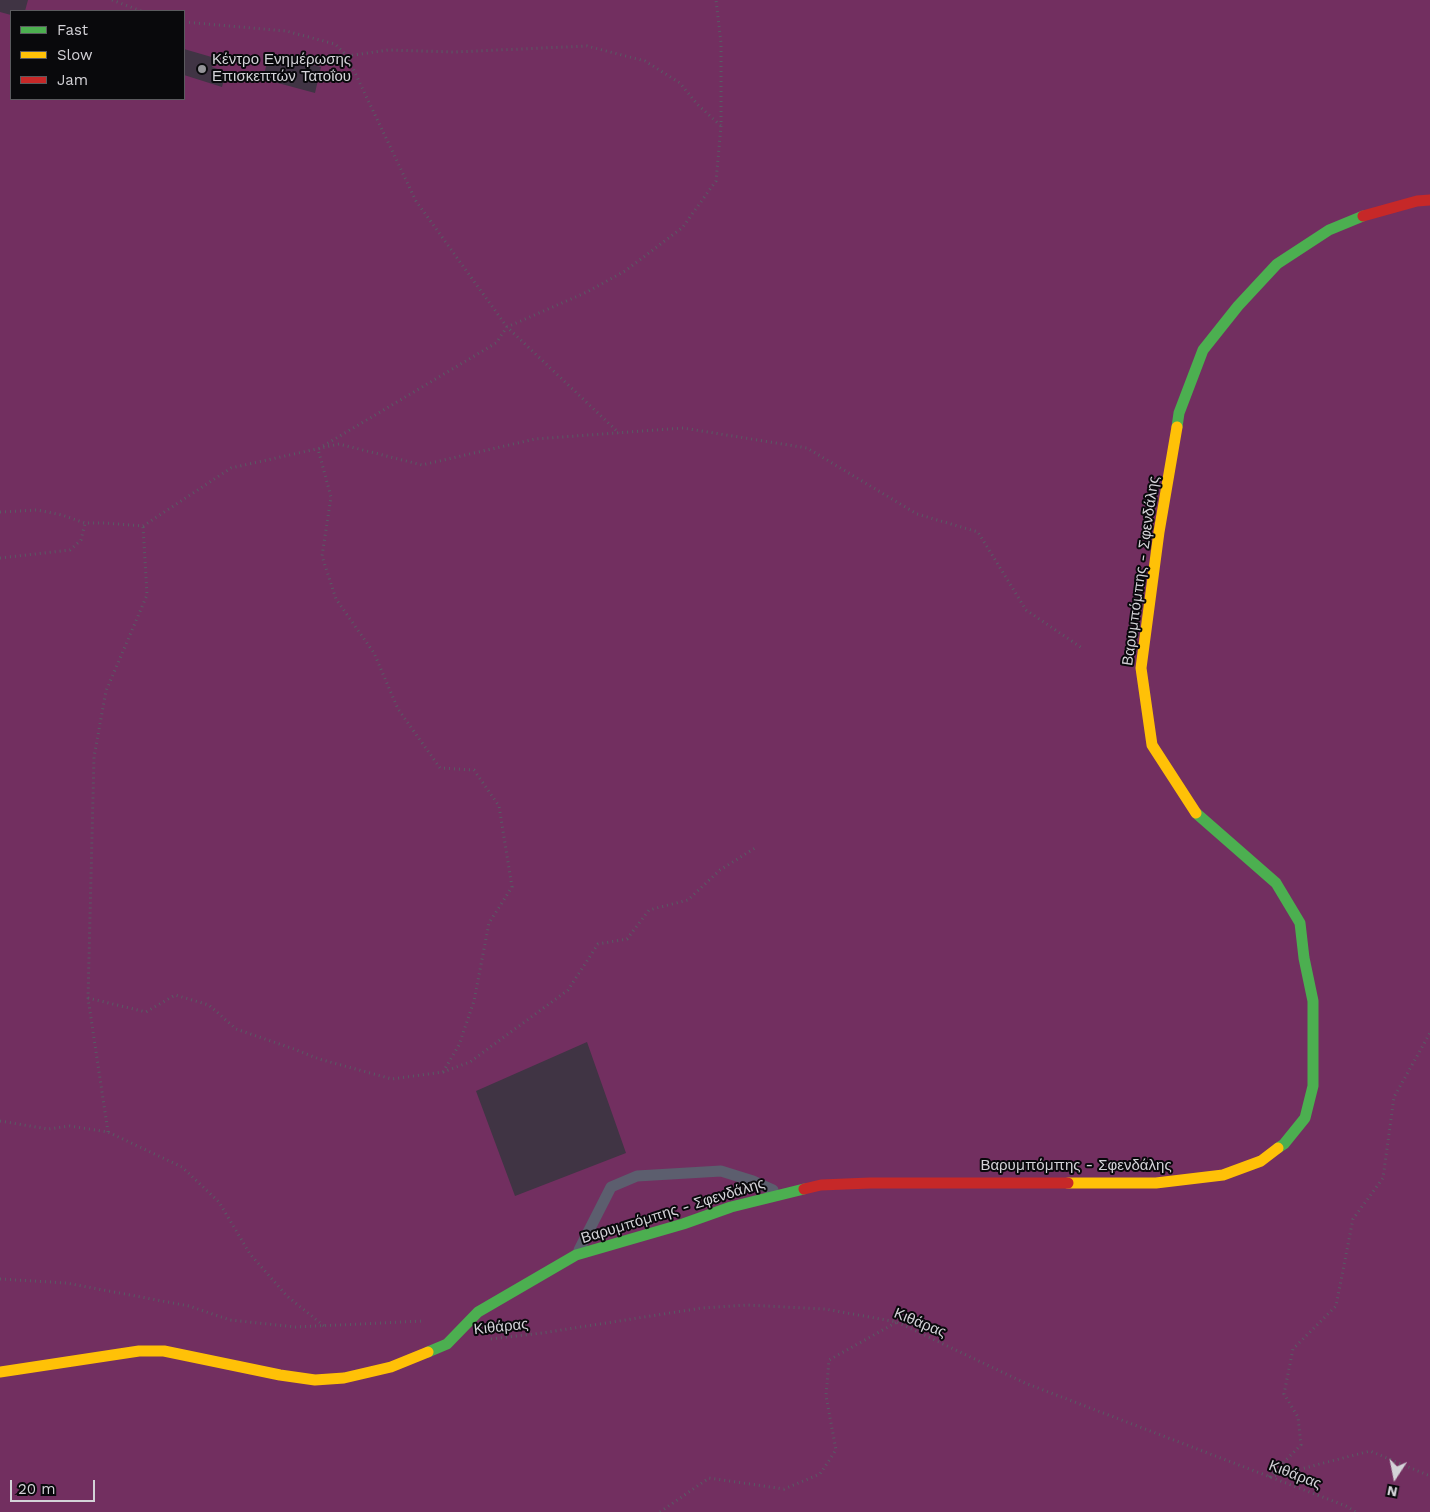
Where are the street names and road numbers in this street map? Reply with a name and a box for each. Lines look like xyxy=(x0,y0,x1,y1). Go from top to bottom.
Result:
street label: Βαρυμπόμπης - Σφενδάλης xyxy=(1119,475,1163,667)
street label: Βαρυμπόμπης - Σφενδάλης xyxy=(980,1157,1172,1175)
street label: Βαρυμπόμπης - Σφενδάλης xyxy=(579,1174,767,1248)
street label: Κιθάρας xyxy=(891,1304,949,1342)
street label: Κιθάρας xyxy=(473,1315,529,1339)
street label: Κιθάρας xyxy=(1266,1457,1324,1493)

